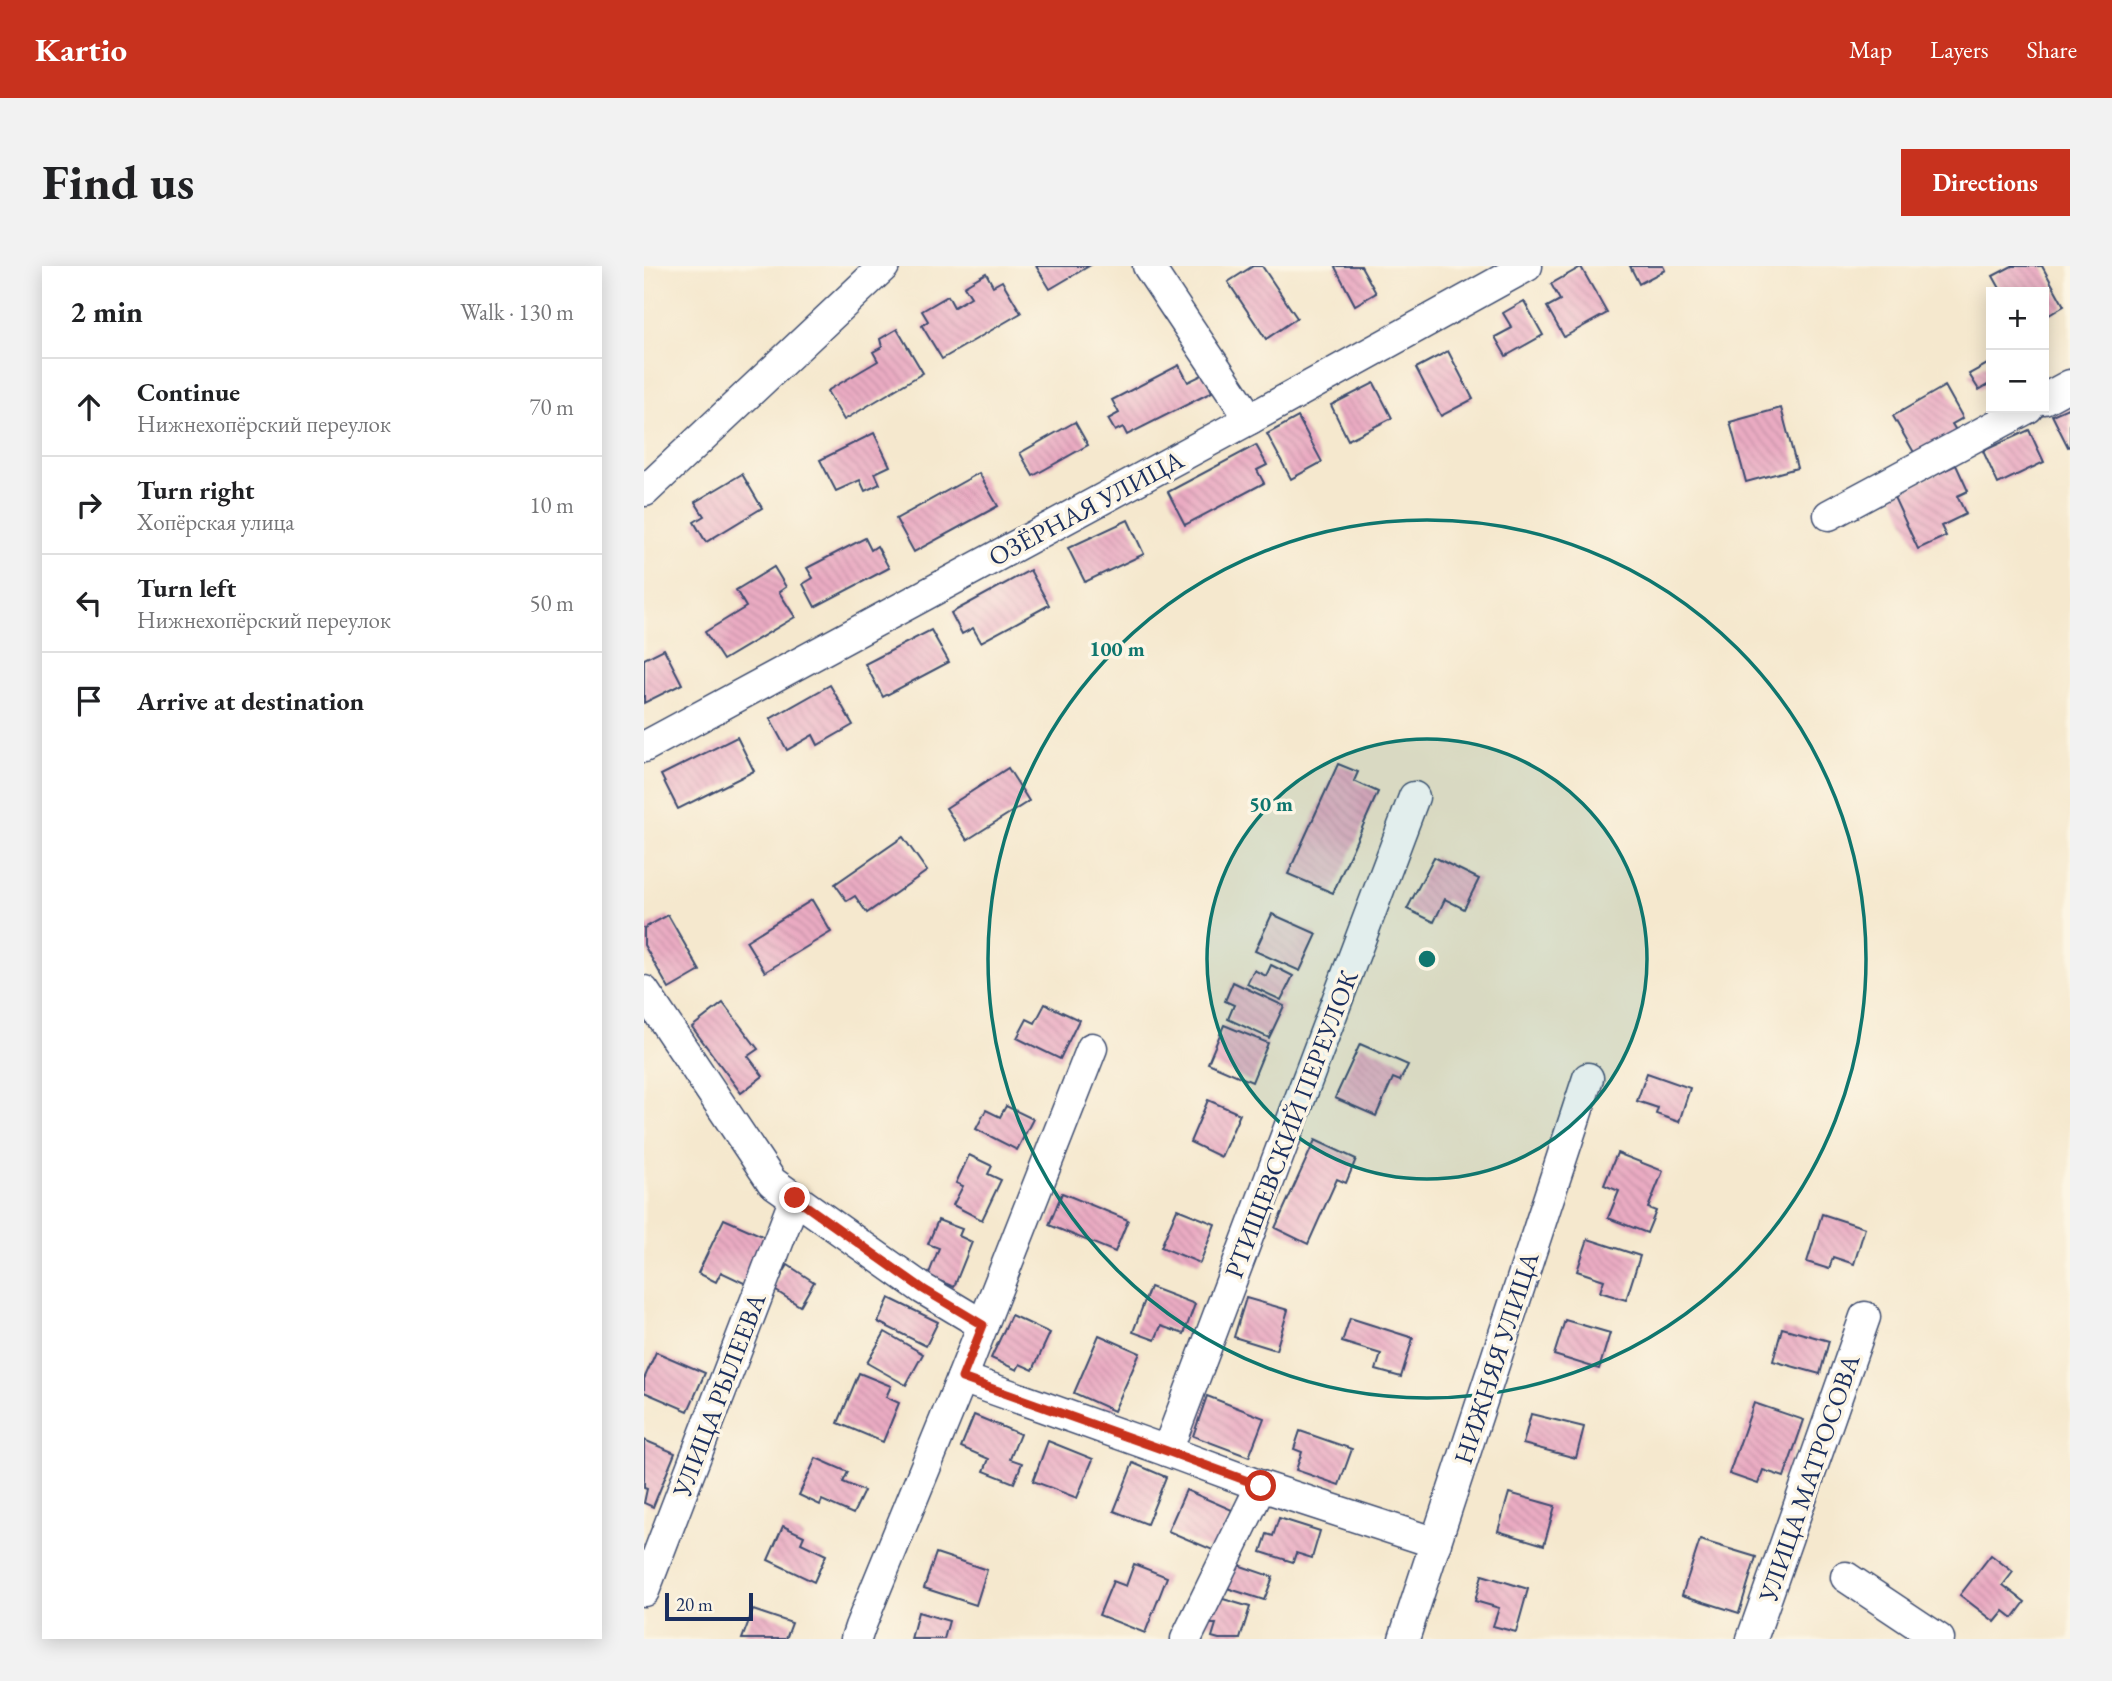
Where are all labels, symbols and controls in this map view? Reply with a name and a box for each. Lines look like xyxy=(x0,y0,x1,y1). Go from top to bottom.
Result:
text: Kartio xyxy=(35,28,127,71)
text: Map xyxy=(1849,34,1892,65)
text: Layers xyxy=(1930,34,1989,65)
text: Share xyxy=(2027,34,2077,65)
button: Directions xyxy=(1901,149,2070,216)
text: Find us xyxy=(42,150,194,214)
map controls xyxy=(1986,287,2049,413)
button: + xyxy=(1986,287,2049,350)
text: 2 min xyxy=(70,292,143,331)
text: Walk · 130 m xyxy=(460,297,574,327)
button: − xyxy=(1986,350,2049,413)
text: Continue xyxy=(137,375,240,409)
icon: ahead xyxy=(70,388,108,426)
text: 70 m xyxy=(529,392,574,422)
text: Нижнехопёрский переулок xyxy=(137,409,391,439)
street label: ОЗЁРНАЯ УЛИЦА xyxy=(983,442,1190,574)
text: Turn right xyxy=(137,473,255,507)
icon: right xyxy=(70,486,108,524)
text: 10 m xyxy=(529,490,574,520)
text: Хопёрская улица xyxy=(137,507,295,537)
text: Turn left xyxy=(137,571,236,605)
icon: left xyxy=(70,584,108,622)
text: 50 m xyxy=(529,588,574,618)
text: Нижнехопёрский переулок xyxy=(137,605,391,635)
text: 100 m xyxy=(1089,635,1145,662)
icon: arrive xyxy=(70,682,108,720)
text: Arrive at destination xyxy=(137,684,364,718)
text: 50 m xyxy=(1249,790,1293,817)
centre of rings xyxy=(1415,947,1439,971)
street label: РТИЩЕВСКИЙ ПЕРЕУЛОК xyxy=(1216,964,1366,1283)
route end xyxy=(779,1182,810,1213)
street label: НИЖНЯЯ УЛИЦА xyxy=(1446,1247,1547,1468)
street label: УЛИЦА РЫЛЕЕВА xyxy=(664,1287,774,1503)
street label: УЛИЦА МАТРОСОВА xyxy=(1750,1349,1868,1607)
route start xyxy=(1245,1470,1276,1501)
scale bar xyxy=(665,1590,752,1622)
text: 20 m xyxy=(676,1592,713,1617)

